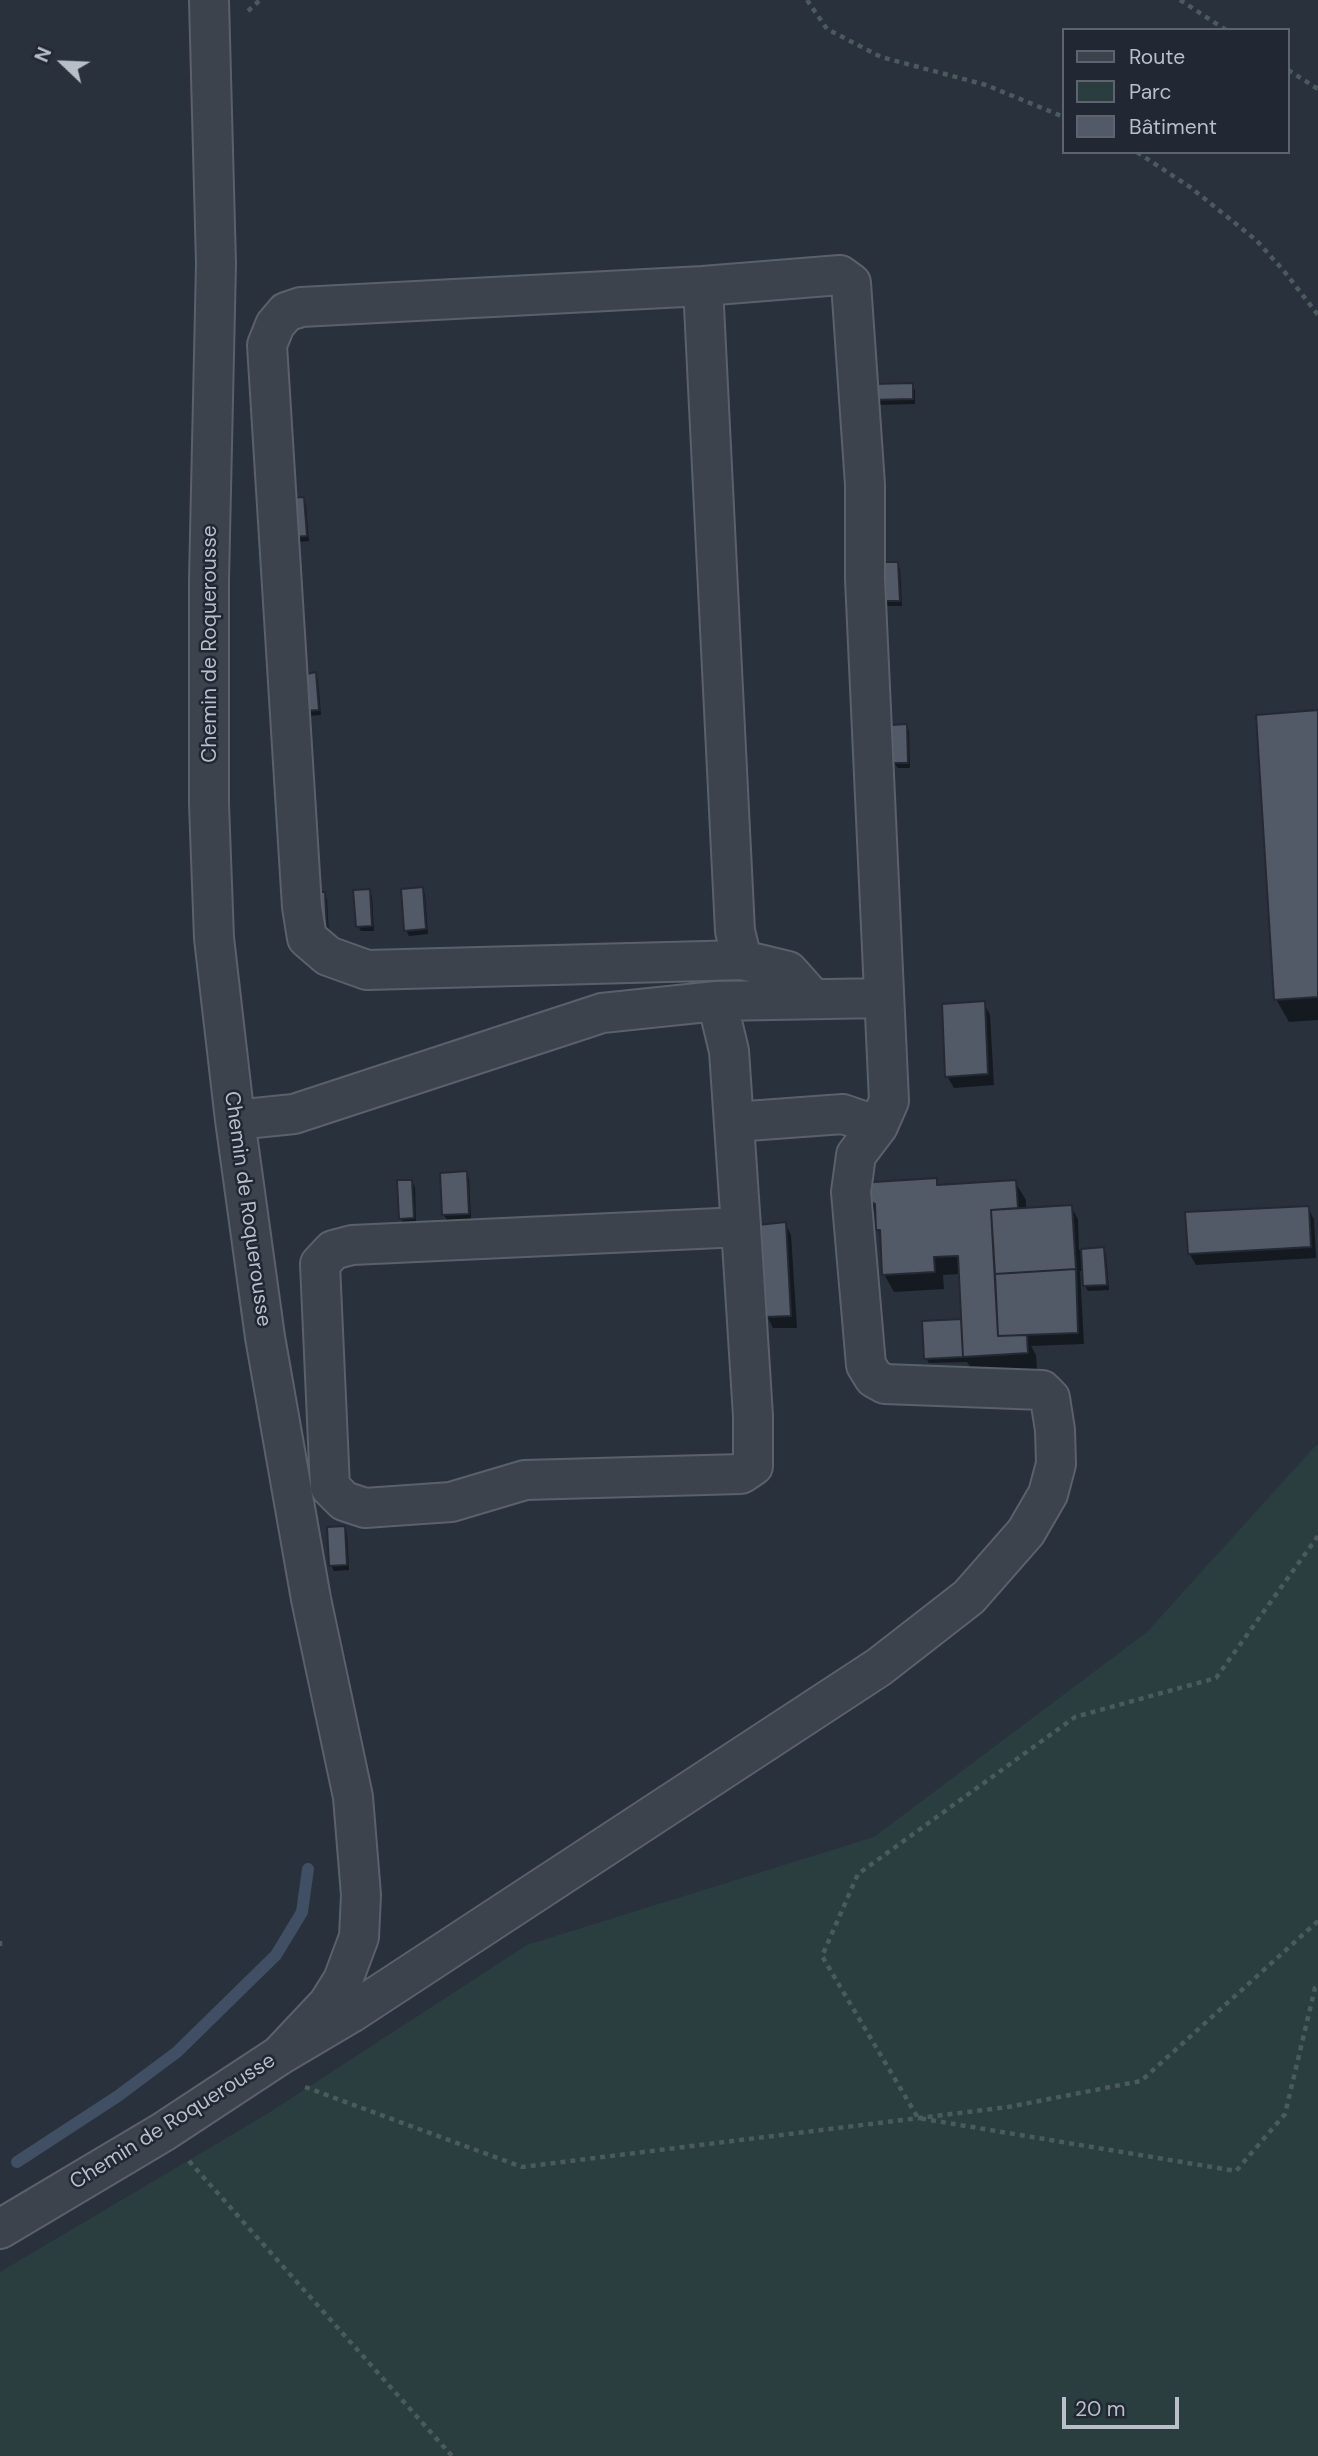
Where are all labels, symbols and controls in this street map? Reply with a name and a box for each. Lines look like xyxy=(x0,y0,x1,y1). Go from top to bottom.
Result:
north arrow xyxy=(28,28,98,98)
legend xyxy=(1062,28,1290,154)
text: N xyxy=(29,43,57,66)
text: Route xyxy=(1129,43,1185,71)
text: Parc xyxy=(1129,78,1172,106)
text: Bâtiment xyxy=(1129,113,1217,141)
street label: Chemin de Roquerousse xyxy=(197,525,223,763)
street label: Chemin de Roquerousse xyxy=(218,1090,276,1328)
street label: Chemin de Roquerousse xyxy=(66,2048,280,2196)
scale bar xyxy=(1066,2382,1183,2426)
text: 20 m xyxy=(1075,2395,1126,2423)

